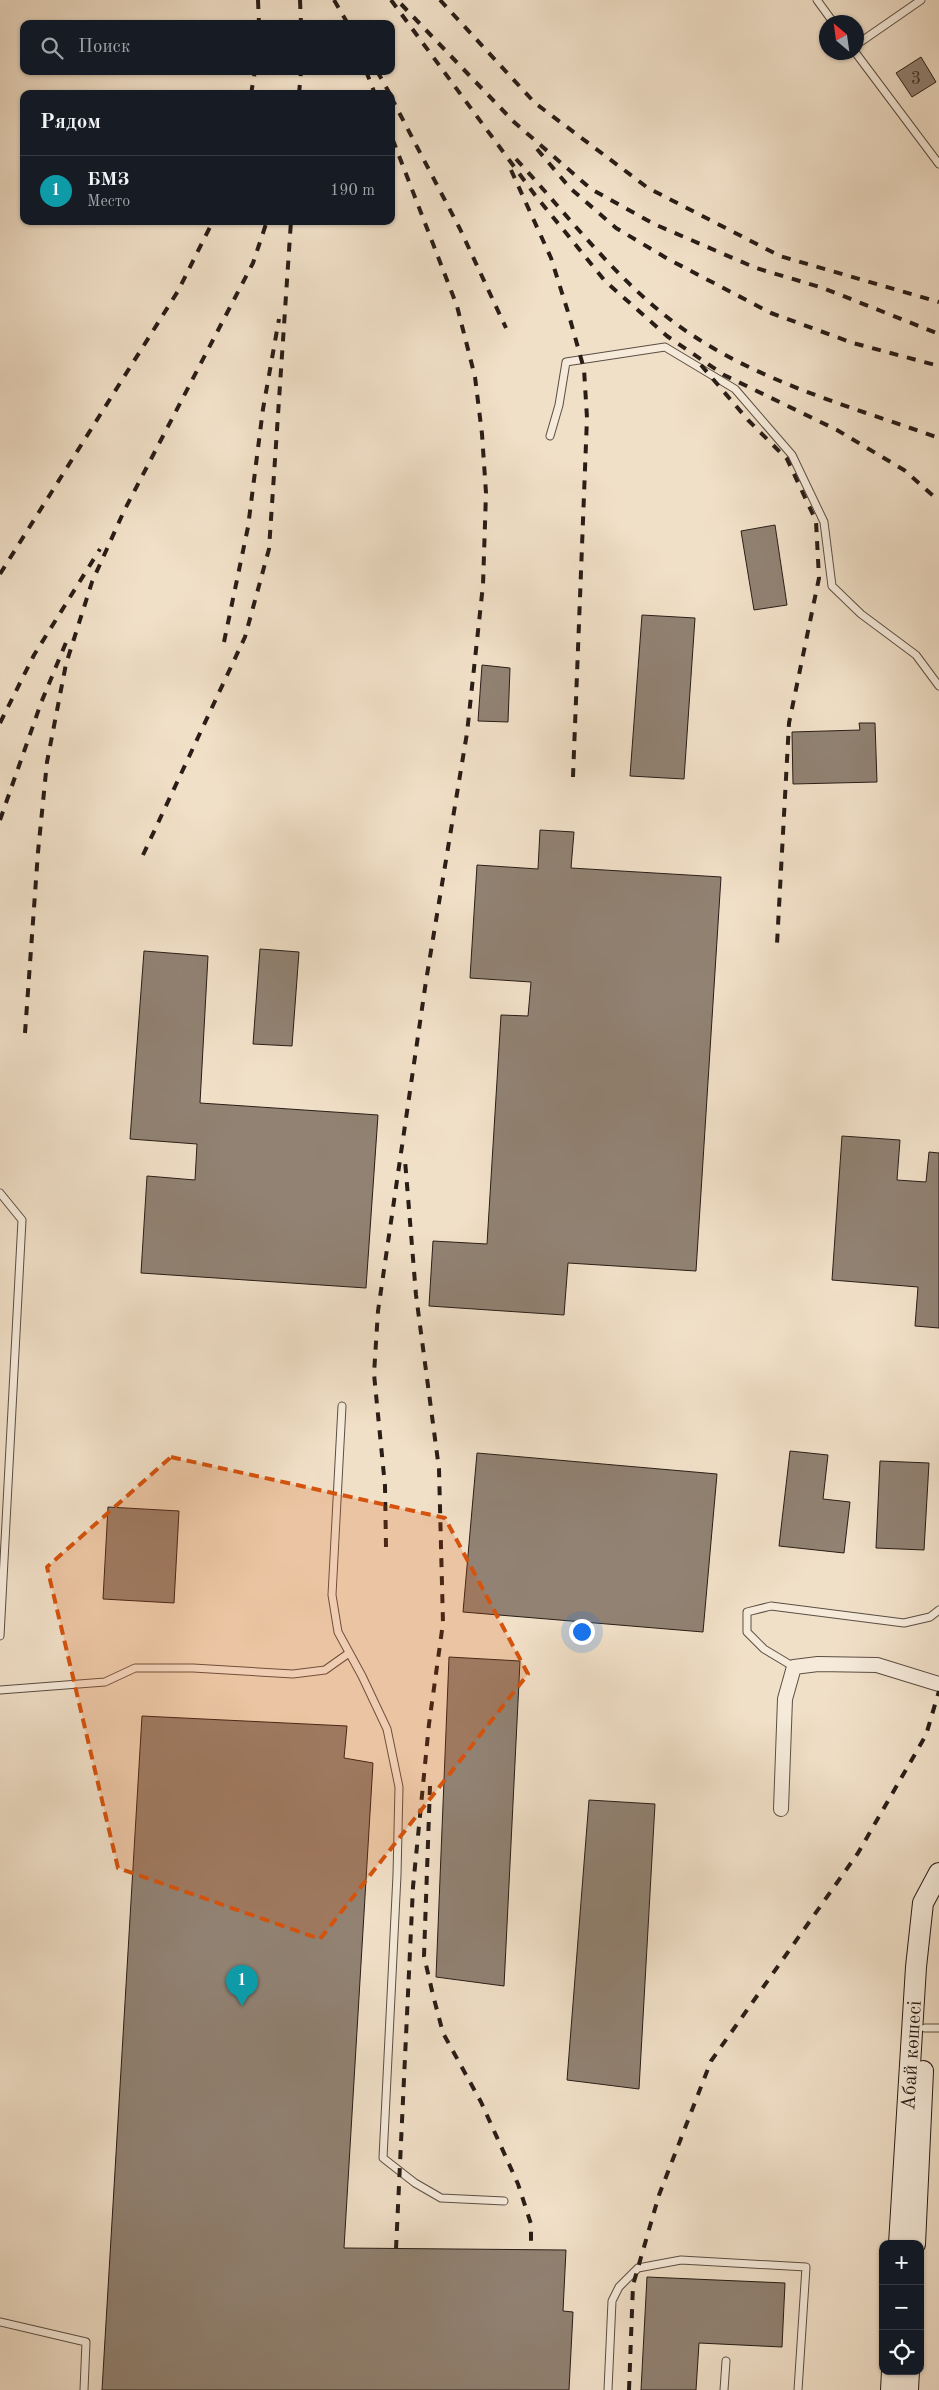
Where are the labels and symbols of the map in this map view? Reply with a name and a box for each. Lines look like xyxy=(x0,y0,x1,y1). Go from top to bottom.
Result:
north arrow xyxy=(819,15,864,60)
house number: 3 xyxy=(911,70,921,88)
your location xyxy=(569,1619,595,1645)
pin: 1 xyxy=(226,1965,258,2006)
street label: Абай көшесі xyxy=(899,2000,926,2111)

